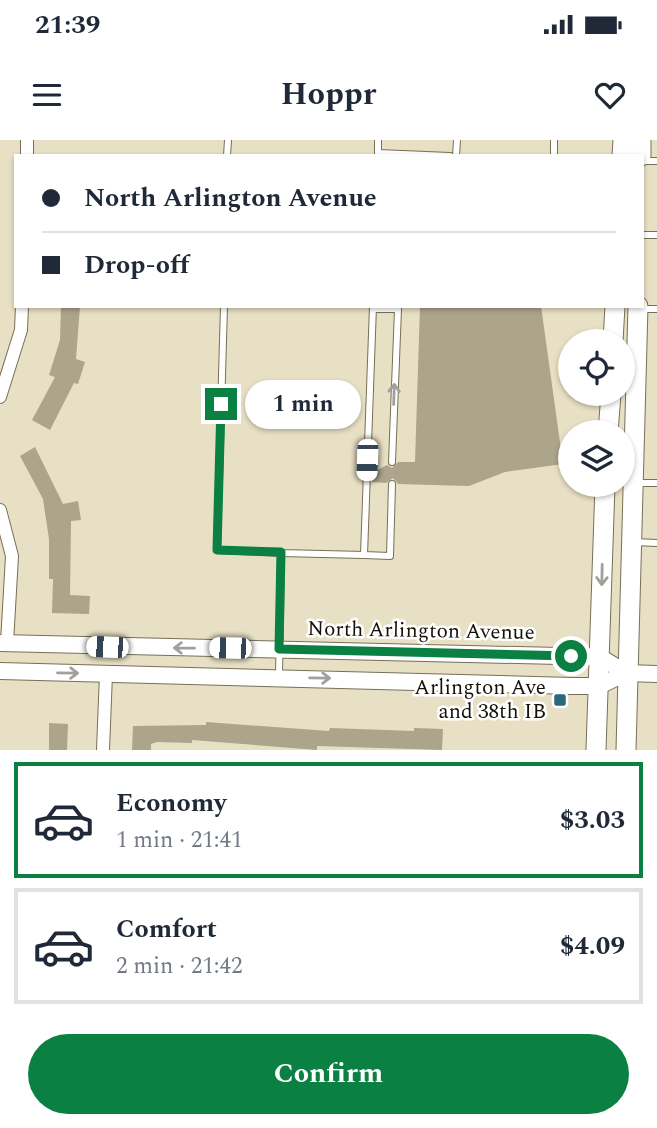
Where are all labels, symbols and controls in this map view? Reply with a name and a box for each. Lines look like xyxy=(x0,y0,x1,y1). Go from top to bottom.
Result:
text: 21:39 xyxy=(35,5,100,45)
text: Hoppr xyxy=(281,70,376,119)
icon: menu xyxy=(28,76,66,114)
icon: heart xyxy=(591,76,629,114)
text: North Arlington Avenue xyxy=(84,178,377,218)
text: Drop-off xyxy=(84,245,189,285)
map controls xyxy=(558,329,635,497)
button: locate xyxy=(558,329,635,406)
callout: 1 min xyxy=(246,380,361,428)
one-way arrow xyxy=(388,383,401,406)
text: 1 min xyxy=(272,387,334,422)
route end xyxy=(205,388,237,420)
button: layers xyxy=(558,420,635,497)
car xyxy=(356,439,379,481)
one-way arrow xyxy=(595,563,609,586)
street label: North Arlington Avenue xyxy=(307,613,535,649)
car xyxy=(86,636,129,658)
car xyxy=(209,637,252,659)
route start xyxy=(555,640,587,672)
one-way arrow xyxy=(173,641,196,655)
one-way arrow xyxy=(56,666,79,680)
one-way arrow xyxy=(308,671,331,685)
place label: Arlington Ave and 38th IB xyxy=(414,672,546,728)
marker: Arlington Ave and 38th IB xyxy=(552,692,568,708)
text: Economy xyxy=(116,783,226,823)
icon: car xyxy=(32,789,95,852)
text: $3.03 xyxy=(560,800,625,840)
text: 1 min · 21:41 xyxy=(116,823,243,858)
text: Comfort xyxy=(116,909,217,949)
icon: car xyxy=(32,915,95,978)
text: $4.09 xyxy=(560,926,625,966)
text: 2 min · 21:42 xyxy=(116,949,243,984)
button: Confirm xyxy=(28,1034,629,1114)

